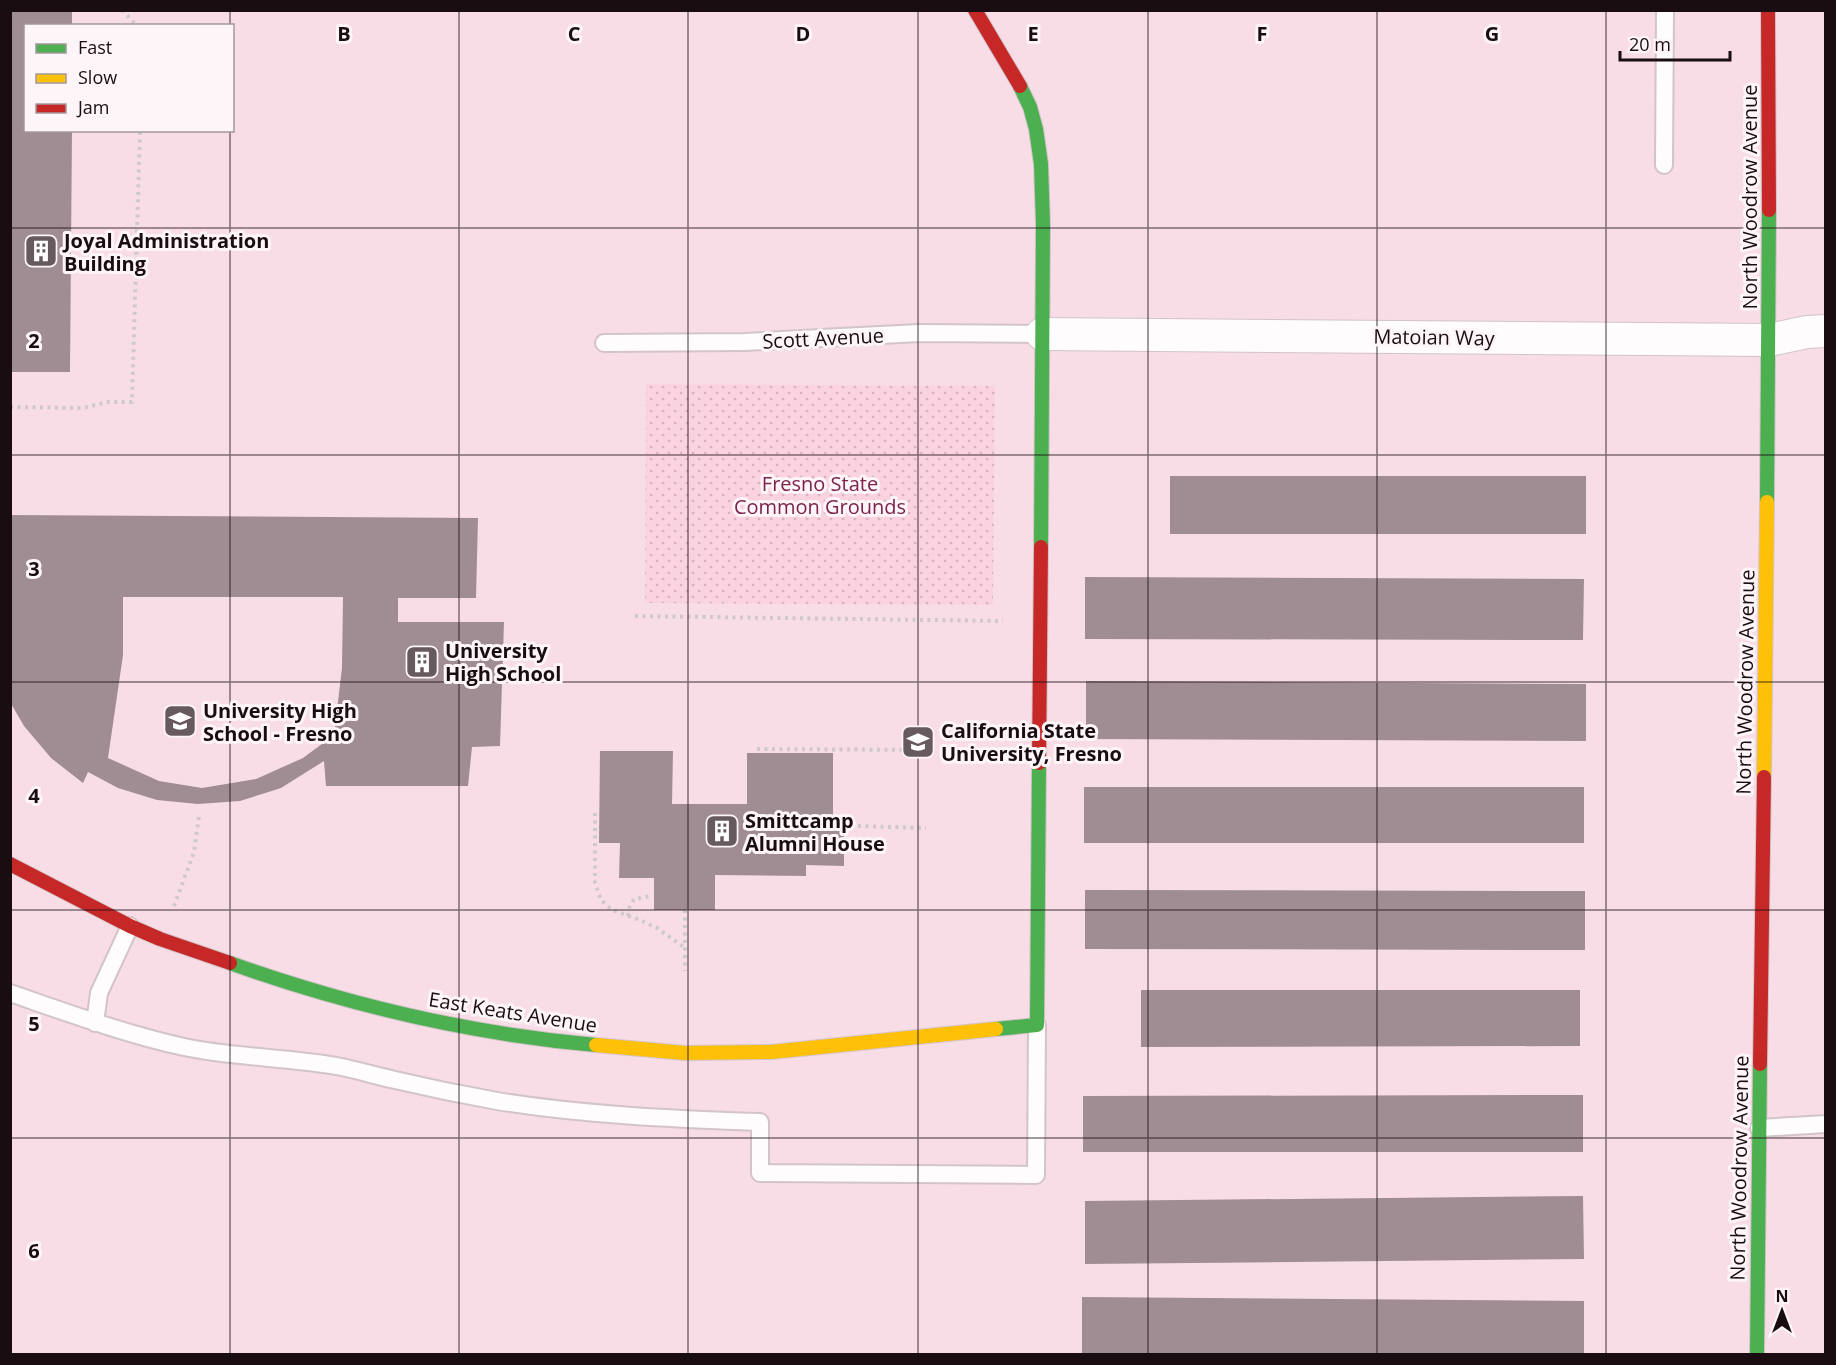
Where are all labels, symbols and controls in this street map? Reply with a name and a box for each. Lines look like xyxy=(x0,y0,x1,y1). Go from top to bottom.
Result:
text: B xyxy=(337,20,351,47)
text: C xyxy=(568,20,581,47)
text: D xyxy=(796,20,810,47)
text: E xyxy=(1027,20,1039,47)
text: F xyxy=(1257,20,1267,47)
text: G xyxy=(1485,20,1499,47)
legend xyxy=(24,24,234,132)
scale bar xyxy=(1620,24,1730,62)
text: 20 m xyxy=(1629,32,1671,56)
text: Fast xyxy=(78,35,112,59)
text: Slow xyxy=(78,65,117,89)
street label: North Woodrow Avenue xyxy=(1736,84,1763,310)
text: Jam xyxy=(76,95,110,119)
place label: Joyal Administration Building xyxy=(62,227,269,277)
building icon: Joyal Administration Building xyxy=(23,233,59,269)
street label: Scott Avenue xyxy=(762,321,884,355)
street label: Matoian Way xyxy=(1373,322,1496,352)
text: 2 xyxy=(28,327,40,354)
park label: Fresno State Common Grounds xyxy=(734,470,906,520)
text: 3 xyxy=(28,555,40,582)
street label: North Woodrow Avenue xyxy=(1730,569,1760,795)
place label: University High School xyxy=(445,637,561,687)
building icon: University High School xyxy=(404,644,440,680)
place label: University High School - Fresno xyxy=(203,697,357,747)
school or university icon: University High School - Fresno xyxy=(162,703,198,739)
place label: California State University, Fresno xyxy=(941,717,1122,767)
school or university icon: California State University, Fresno xyxy=(900,724,936,760)
text: 4 xyxy=(28,782,40,809)
place label: Smittcamp Alumni House xyxy=(745,807,885,857)
building icon: Smittcamp Alumni House xyxy=(704,813,740,849)
street label: East Keats Avenue xyxy=(427,985,599,1039)
text: 5 xyxy=(28,1010,40,1037)
street label: North Woodrow Avenue xyxy=(1724,1055,1754,1281)
text: 6 xyxy=(28,1237,40,1264)
north arrow xyxy=(1752,1281,1812,1341)
text: N xyxy=(1775,1285,1789,1307)

